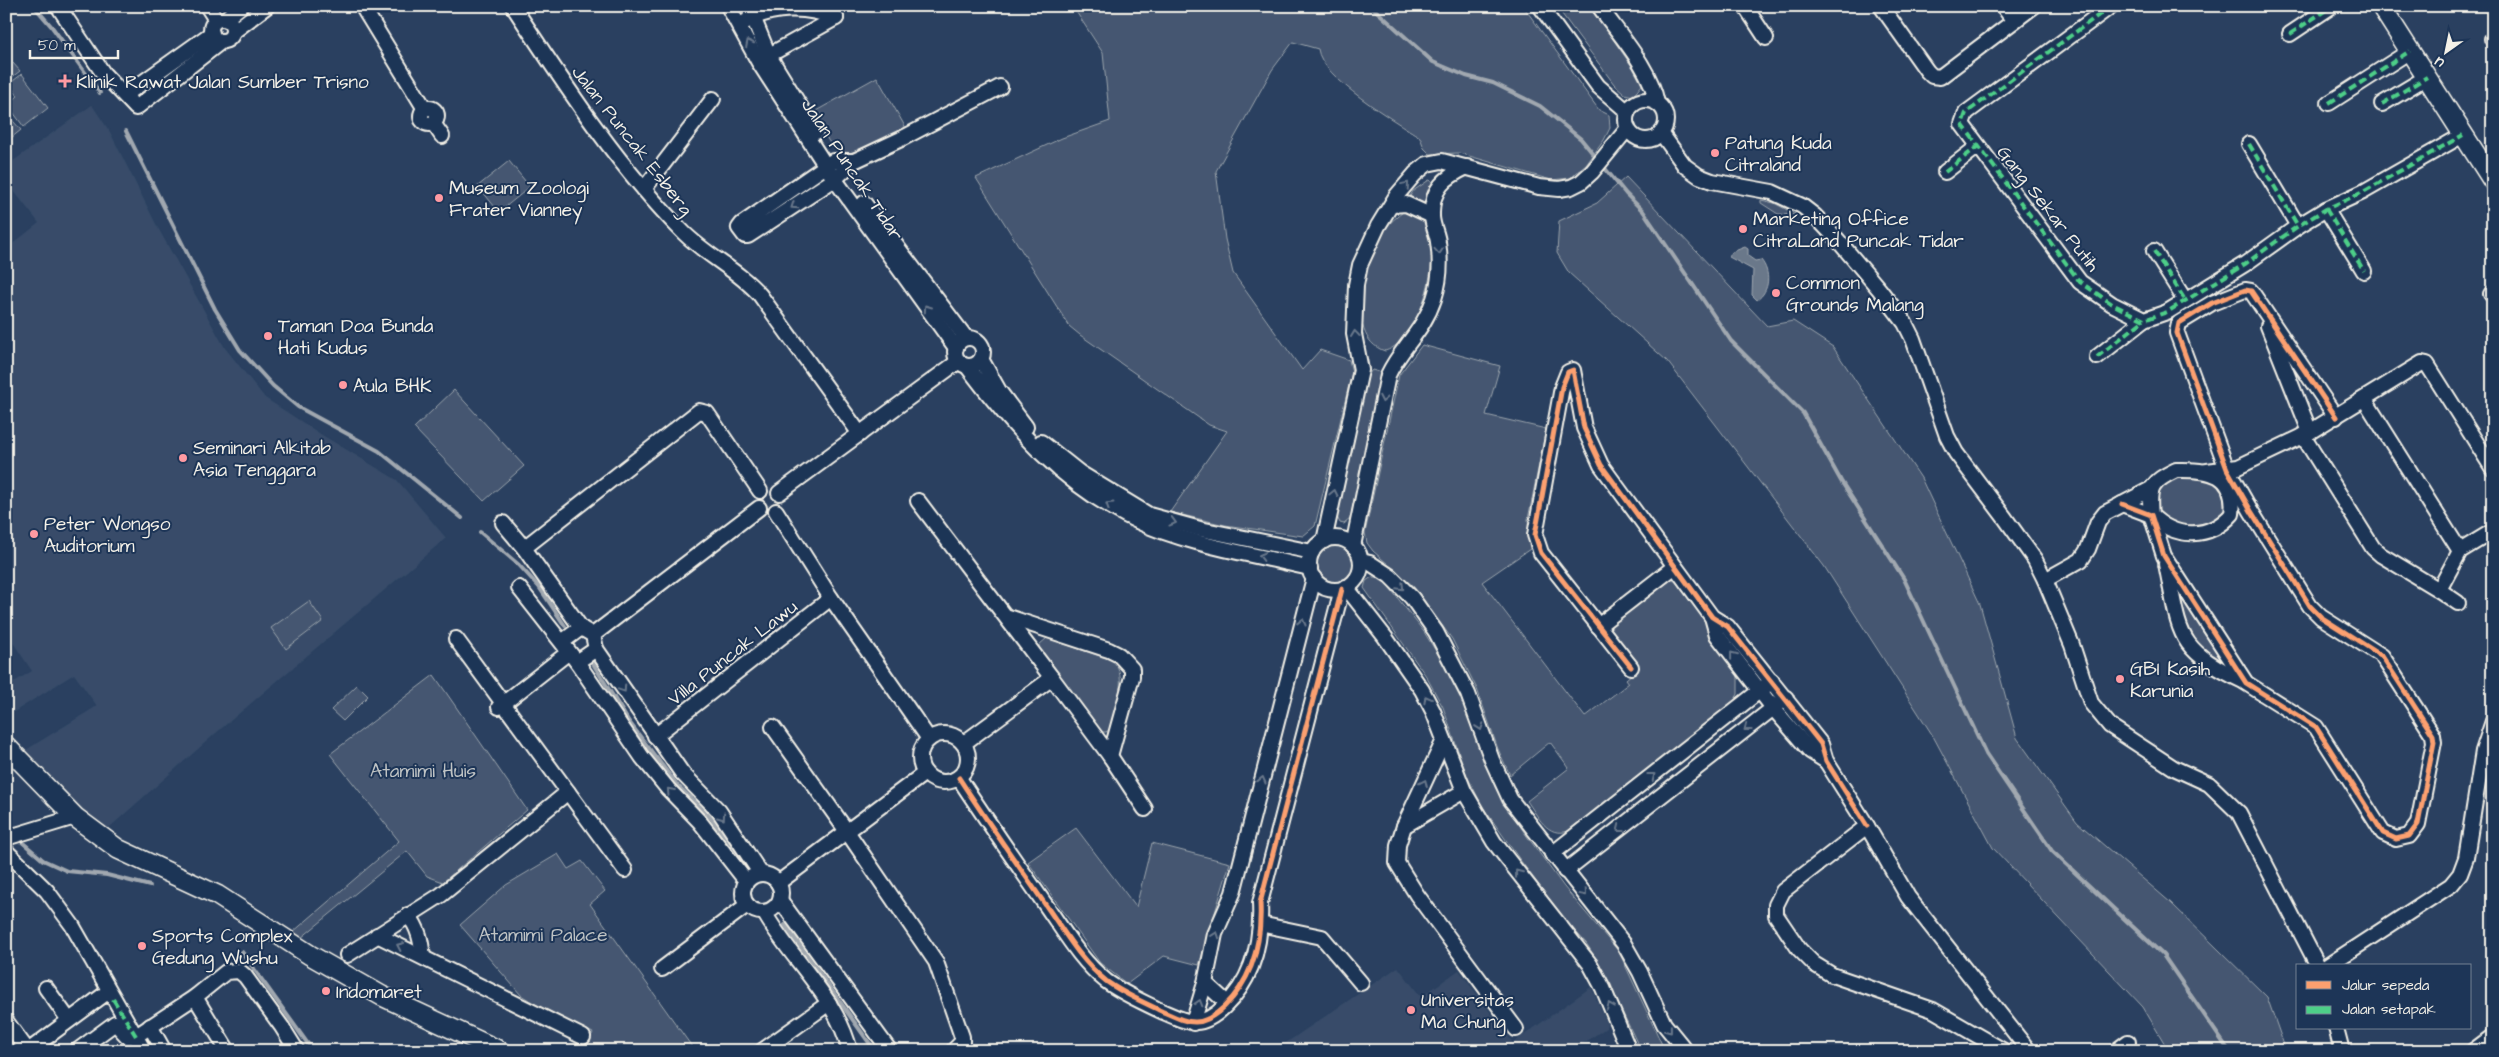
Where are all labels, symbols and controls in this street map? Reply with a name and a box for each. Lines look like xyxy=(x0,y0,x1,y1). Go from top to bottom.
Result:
scale bar xyxy=(30,28,118,60)
north arrow xyxy=(2422,28,2472,78)
text: 50 m xyxy=(38,35,76,56)
one-way arrow xyxy=(745,39,755,48)
text: U xyxy=(2431,51,2448,73)
street label: Jalan Puncak Esberg xyxy=(564,60,699,222)
place label: Klinik Rawat Jalan Sumber Trisno xyxy=(76,69,369,96)
marker: Klinik Rawat Jalan Sumber Trisno xyxy=(58,74,72,88)
street label: Jalan Puncak Tidar xyxy=(794,93,910,247)
place label: Patung Kuda Citraland xyxy=(1725,130,1832,179)
street label: Gang Sekar Putih xyxy=(1989,140,2106,279)
marker: Patung Kuda Citraland xyxy=(1709,147,1721,159)
place label: Museum Zoologi Frater Vianney xyxy=(449,175,589,225)
one-way arrow xyxy=(1400,181,1409,190)
marker: Museum Zoologi Frater Vianney xyxy=(433,192,445,204)
one-way arrow xyxy=(791,200,800,209)
place label: Marketing Office CitraLand Puncak Tidar xyxy=(1753,206,1964,255)
marker: Marketing Office CitraLand Puncak Tidar xyxy=(1737,223,1749,235)
one-way arrow xyxy=(1433,247,1444,255)
place label: Common Grounds Malang xyxy=(1786,270,1924,320)
marker: Common Grounds Malang xyxy=(1770,287,1782,299)
one-way arrow xyxy=(925,305,933,314)
place label: Taman Doa Bunda Hati Kudus xyxy=(278,313,434,362)
marker: Taman Doa Bunda Hati Kudus xyxy=(262,330,274,342)
one-way arrow xyxy=(1350,330,1361,338)
place label: Aula BHK xyxy=(353,373,432,400)
marker: Aula BHK xyxy=(337,379,349,391)
one-way arrow xyxy=(1379,394,1389,403)
place label: Seminari Alkitab Asia Tenggara xyxy=(193,435,331,485)
marker: Seminari Alkitab Asia Tenggara xyxy=(177,452,189,464)
one-way arrow xyxy=(1328,489,1339,498)
one-way arrow xyxy=(1106,502,1115,512)
place label: Peter Wongso Auditorium xyxy=(44,511,171,560)
one-way arrow xyxy=(1169,516,1177,526)
marker: Peter Wongso Auditorium xyxy=(28,528,40,540)
one-way arrow xyxy=(1258,551,1267,562)
one-way arrow xyxy=(1395,581,1404,590)
street label: Villa Puncak Lawu xyxy=(662,594,804,712)
one-way arrow xyxy=(1296,618,1307,627)
one-way arrow xyxy=(1729,652,1738,661)
place label: GBI Kasih Karunia xyxy=(2130,656,2211,705)
marker: GBI Kasih Karunia xyxy=(2114,673,2126,685)
one-way arrow xyxy=(617,683,626,693)
one-way arrow xyxy=(1423,696,1433,705)
one-way arrow xyxy=(1474,722,1484,731)
one-way arrow xyxy=(1743,722,1753,731)
park label: Atamimi Huis xyxy=(370,758,476,785)
one-way arrow xyxy=(1646,773,1655,781)
one-way arrow xyxy=(1256,775,1267,784)
one-way arrow xyxy=(1418,779,1428,788)
one-way arrow xyxy=(667,787,676,796)
one-way arrow xyxy=(716,811,725,821)
one-way arrow xyxy=(1616,823,1626,832)
one-way arrow xyxy=(1516,870,1524,879)
one-way arrow xyxy=(1578,887,1587,896)
park label: Atamimi Palace xyxy=(478,922,608,949)
place label: Sports Complex Gedung Wushu xyxy=(152,923,293,973)
one-way arrow xyxy=(1210,931,1220,940)
marker: Sports Complex Gedung Wushu xyxy=(136,940,148,952)
one-way arrow xyxy=(396,942,405,952)
legend xyxy=(2296,964,2472,1030)
text: Jalur sepeda xyxy=(2342,975,2430,996)
place label: Indomaret xyxy=(336,979,422,1006)
marker: Indomaret xyxy=(320,985,332,997)
place label: Universitas Ma Chung xyxy=(1421,987,1514,1037)
one-way arrow xyxy=(1194,999,1204,1007)
text: Jalan setapak xyxy=(2342,999,2436,1020)
one-way arrow xyxy=(1606,1002,1617,1011)
marker: Universitas Ma Chung xyxy=(1405,1004,1417,1016)
one-way arrow xyxy=(1664,1024,1672,1033)

